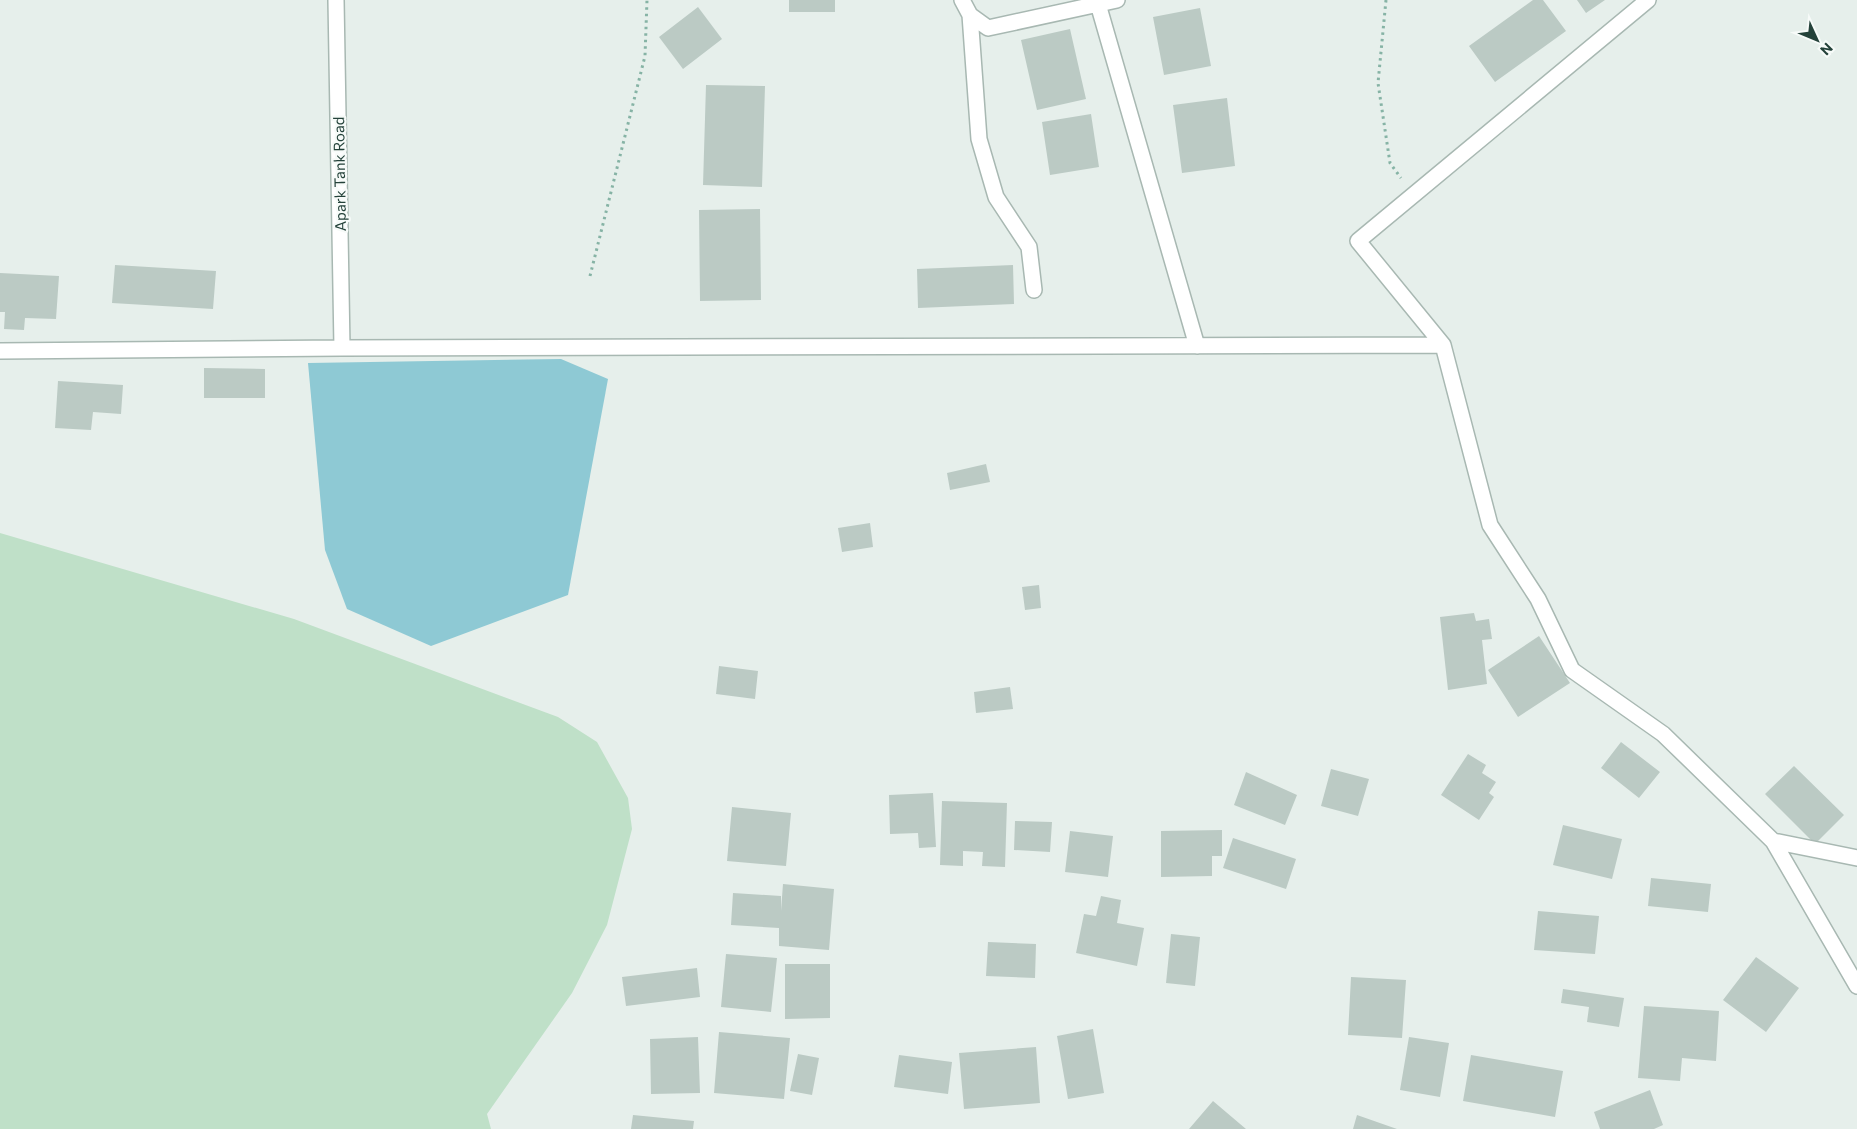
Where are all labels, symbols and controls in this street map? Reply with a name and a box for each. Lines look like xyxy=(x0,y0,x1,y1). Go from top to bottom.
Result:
north arrow xyxy=(1792,15,1842,65)
text: N xyxy=(1817,40,1836,59)
street label: Apark Tank Road xyxy=(329,116,349,232)

